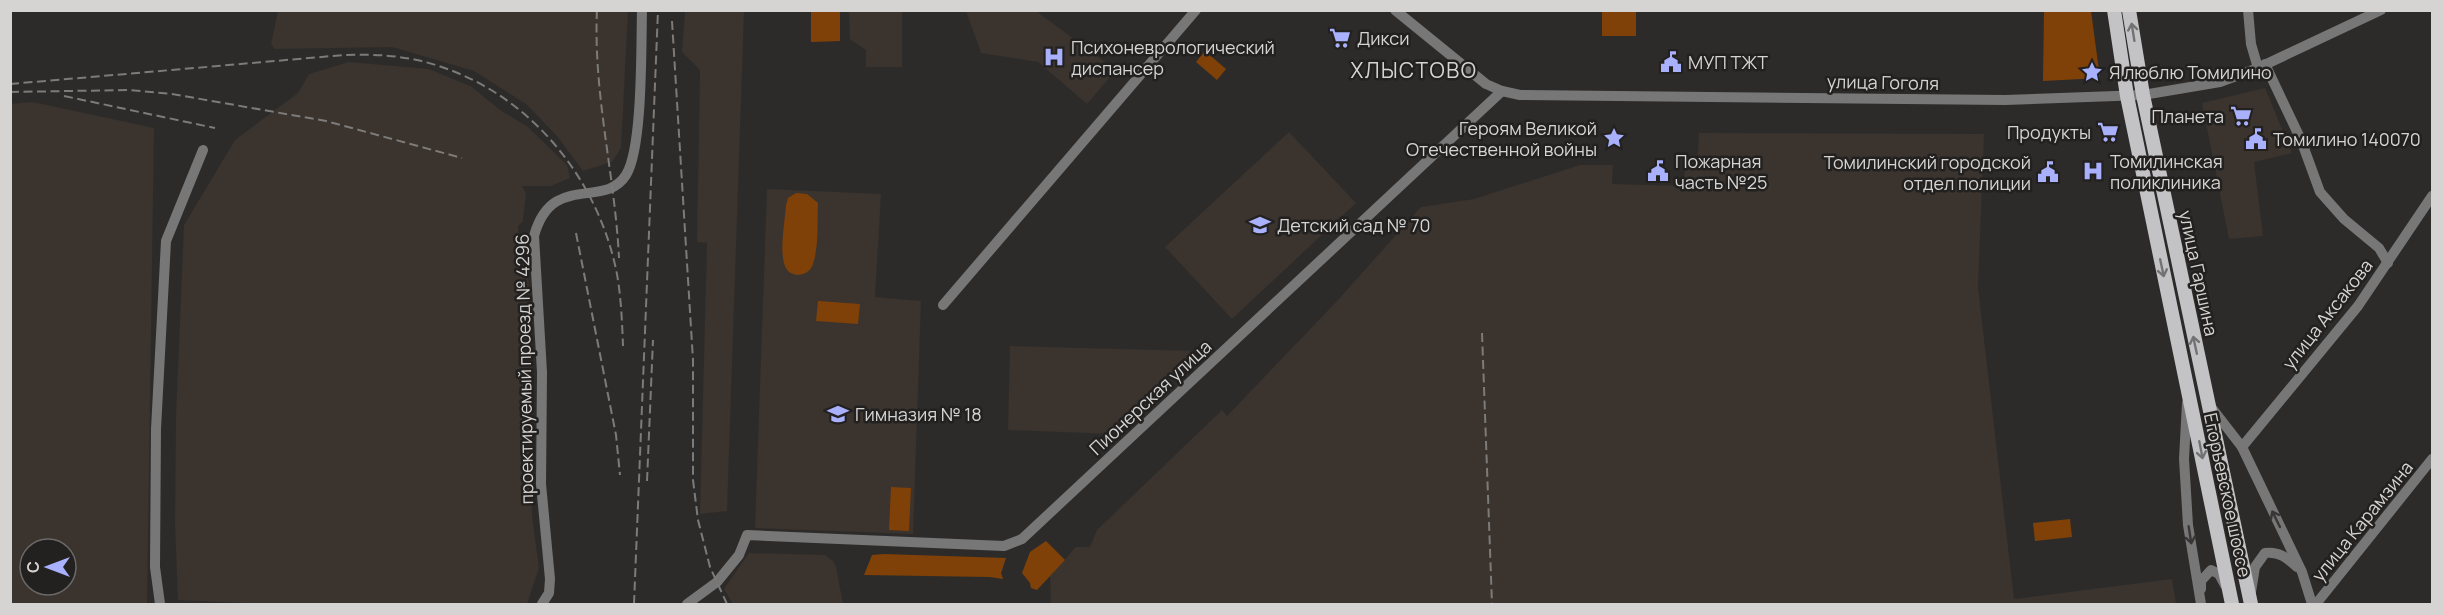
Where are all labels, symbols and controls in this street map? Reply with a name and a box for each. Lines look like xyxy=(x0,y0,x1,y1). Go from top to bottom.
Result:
one-way arrow xyxy=(2127,23,2138,43)
supermarket icon: Дикси xyxy=(1328,26,1352,50)
place label: Дикси xyxy=(1357,26,1409,50)
place label: Психоневрологический диспансер xyxy=(1071,35,1275,80)
hospital icon: Психоневрологический диспансер xyxy=(1042,45,1066,69)
public building icon: МУП ТЖТ xyxy=(1659,50,1683,74)
place label: МУП ТЖТ xyxy=(1688,50,1768,74)
district label: ХЛЫСТОВО xyxy=(1351,56,1477,84)
place icon: Я люблю Томилино xyxy=(2080,60,2104,84)
place label: Я люблю Томилино xyxy=(2109,60,2272,84)
street label: улица Гоголя xyxy=(1827,69,1939,95)
place label: Планета xyxy=(2151,104,2224,128)
supermarket icon: Планета xyxy=(2229,104,2253,128)
place label: Героям Великой Отечественной войны xyxy=(1406,116,1597,161)
place label: Продукты xyxy=(2007,120,2091,144)
supermarket icon: Продукты xyxy=(2096,120,2120,144)
place icon: Героям Великой Отечественной войны xyxy=(1602,126,1626,150)
public building icon: Томилино 140070 xyxy=(2244,127,2268,151)
place label: Томилино 140070 xyxy=(2273,127,2421,151)
place label: Пожарная часть №25 xyxy=(1675,149,1767,194)
place label: Томилинская поликлиника xyxy=(2110,149,2223,194)
place label: Томилинский городской отдел полиции xyxy=(1824,150,2031,195)
public building icon: Пожарная часть №25 xyxy=(1646,159,1670,183)
hospital icon: Томилинская поликлиника xyxy=(2081,159,2105,183)
public building icon: Томилинский городской отдел полиции xyxy=(2036,160,2060,184)
street label: улица Гаршина xyxy=(2174,208,2224,338)
school or university icon: Детский сад № 70 xyxy=(1248,213,1272,237)
place label: Детский сад № 70 xyxy=(1277,213,1430,237)
street label: проектируемый проезд № 4296 xyxy=(510,233,538,505)
street label: улица Аксакова xyxy=(2276,254,2378,374)
one-way arrow xyxy=(2157,258,2168,278)
street label: Пионерская улица xyxy=(1084,334,1216,460)
one-way arrow xyxy=(2189,336,2200,355)
school or university icon: Гимназия № 18 xyxy=(826,402,850,426)
place label: Гимназия № 18 xyxy=(855,402,982,426)
street label: Егорьевское шоссе xyxy=(2199,411,2257,579)
one-way arrow xyxy=(2196,440,2207,460)
street label: улица Карамзина xyxy=(2306,456,2418,586)
one-way arrow xyxy=(2270,510,2282,528)
one-way arrow xyxy=(2185,525,2196,545)
north arrow xyxy=(18,537,78,597)
text: С xyxy=(22,561,44,573)

